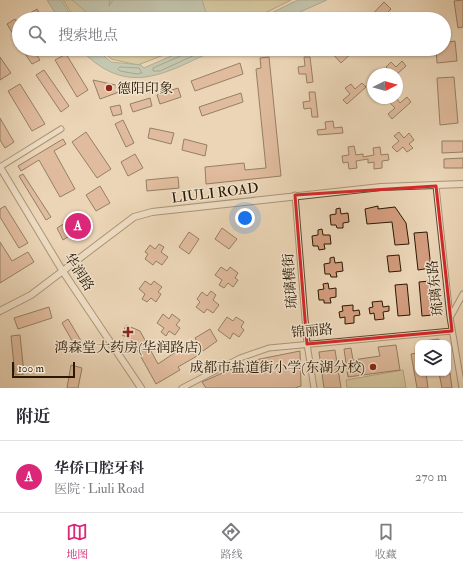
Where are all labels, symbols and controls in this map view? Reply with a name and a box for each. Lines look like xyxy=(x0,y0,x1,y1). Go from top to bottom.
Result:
search box xyxy=(12,12,451,56)
icon: search xyxy=(26,23,48,45)
text: 搜索地点 xyxy=(58,26,118,45)
north arrow xyxy=(367,68,403,104)
place label: 德阳印象 xyxy=(117,80,173,97)
marker: 德阳印象 xyxy=(104,83,114,93)
street label: LIULI ROAD xyxy=(171,179,259,207)
your location xyxy=(235,208,255,228)
pin: A xyxy=(65,211,91,241)
street label: 华润路 xyxy=(60,250,98,294)
street label: 琉璃横街 xyxy=(280,252,300,310)
street label: 琉璃东路 xyxy=(424,259,446,317)
street label: 锦丽路 xyxy=(290,321,334,341)
marker: 鸿森堂大药房(华润路店) xyxy=(123,327,133,337)
place label: 鸿森堂大药房(华润路店) xyxy=(54,339,202,356)
map controls xyxy=(415,340,451,376)
button: layers xyxy=(415,340,451,376)
place label: 成都市盐道街小学(东湖分校) xyxy=(189,359,365,376)
scale bar xyxy=(12,360,75,379)
text: 100 m xyxy=(18,362,44,375)
marker: 成都市盐道街小学(东湖分校) xyxy=(368,362,378,372)
text: 附近 xyxy=(16,406,50,427)
text: 华侨口腔牙科 xyxy=(54,459,144,478)
text: A xyxy=(25,469,33,485)
text: 270 m xyxy=(415,469,447,485)
text: 医院 · Liuli Road xyxy=(54,481,144,497)
tab: 地图 xyxy=(66,521,88,561)
tab: 路线 xyxy=(220,521,242,561)
tab: 收藏 xyxy=(375,521,397,561)

